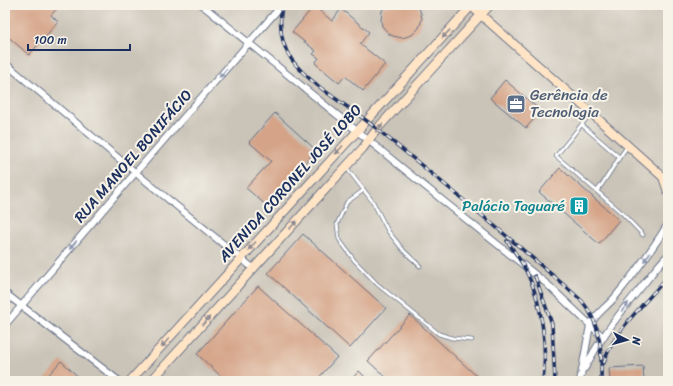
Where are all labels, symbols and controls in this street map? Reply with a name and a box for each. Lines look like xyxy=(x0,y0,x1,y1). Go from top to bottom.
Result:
scale bar xyxy=(28,26,130,52)
text: 100 m xyxy=(34,29,67,51)
one-way arrow xyxy=(441,29,451,39)
one-way arrow xyxy=(218,68,227,79)
place label: Gerência de Tecnologia xyxy=(530,82,608,125)
street label: RUA MANOEL BONIFÁCIO xyxy=(67,83,199,229)
office icon: Gerência de Tecnologia xyxy=(505,93,527,115)
street label: AVENIDA CORONEL JOSÉ LOBO xyxy=(211,98,369,269)
one-way arrow xyxy=(375,122,384,133)
one-way arrow xyxy=(335,145,344,155)
place label: Palácio Taguaré xyxy=(462,193,565,219)
building icon: Palácio Taguaré xyxy=(568,195,590,217)
one-way arrow xyxy=(289,220,298,230)
one-way arrow xyxy=(69,240,78,251)
one-way arrow xyxy=(247,241,256,251)
one-way arrow xyxy=(643,251,651,262)
one-way arrow xyxy=(621,302,629,312)
one-way arrow xyxy=(201,316,211,326)
north arrow xyxy=(607,320,647,360)
text: N xyxy=(627,335,646,346)
one-way arrow xyxy=(160,337,169,348)

